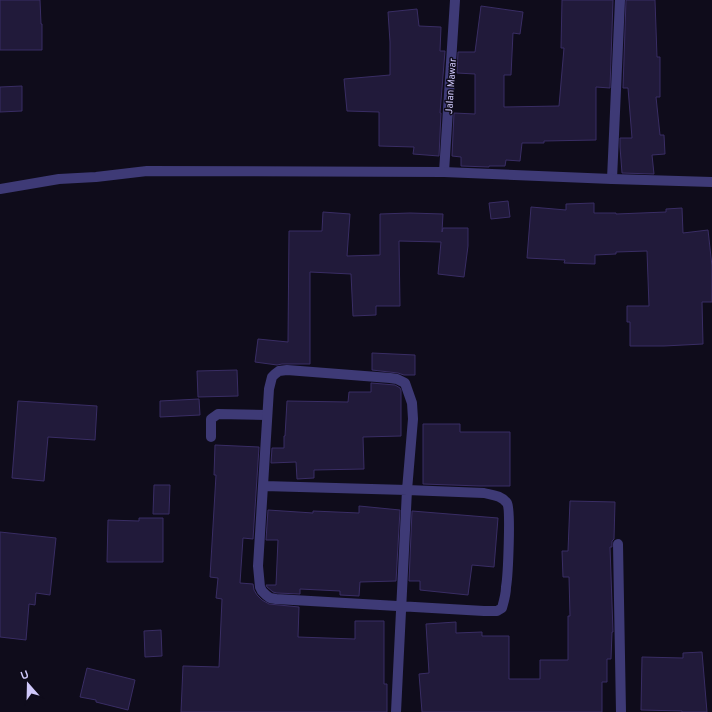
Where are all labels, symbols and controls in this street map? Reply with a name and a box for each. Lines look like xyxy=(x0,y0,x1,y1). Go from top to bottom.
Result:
street label: Jalan Mawar xyxy=(443,58,460,114)
north arrow xyxy=(8,664,48,704)
text: U xyxy=(19,668,31,683)

